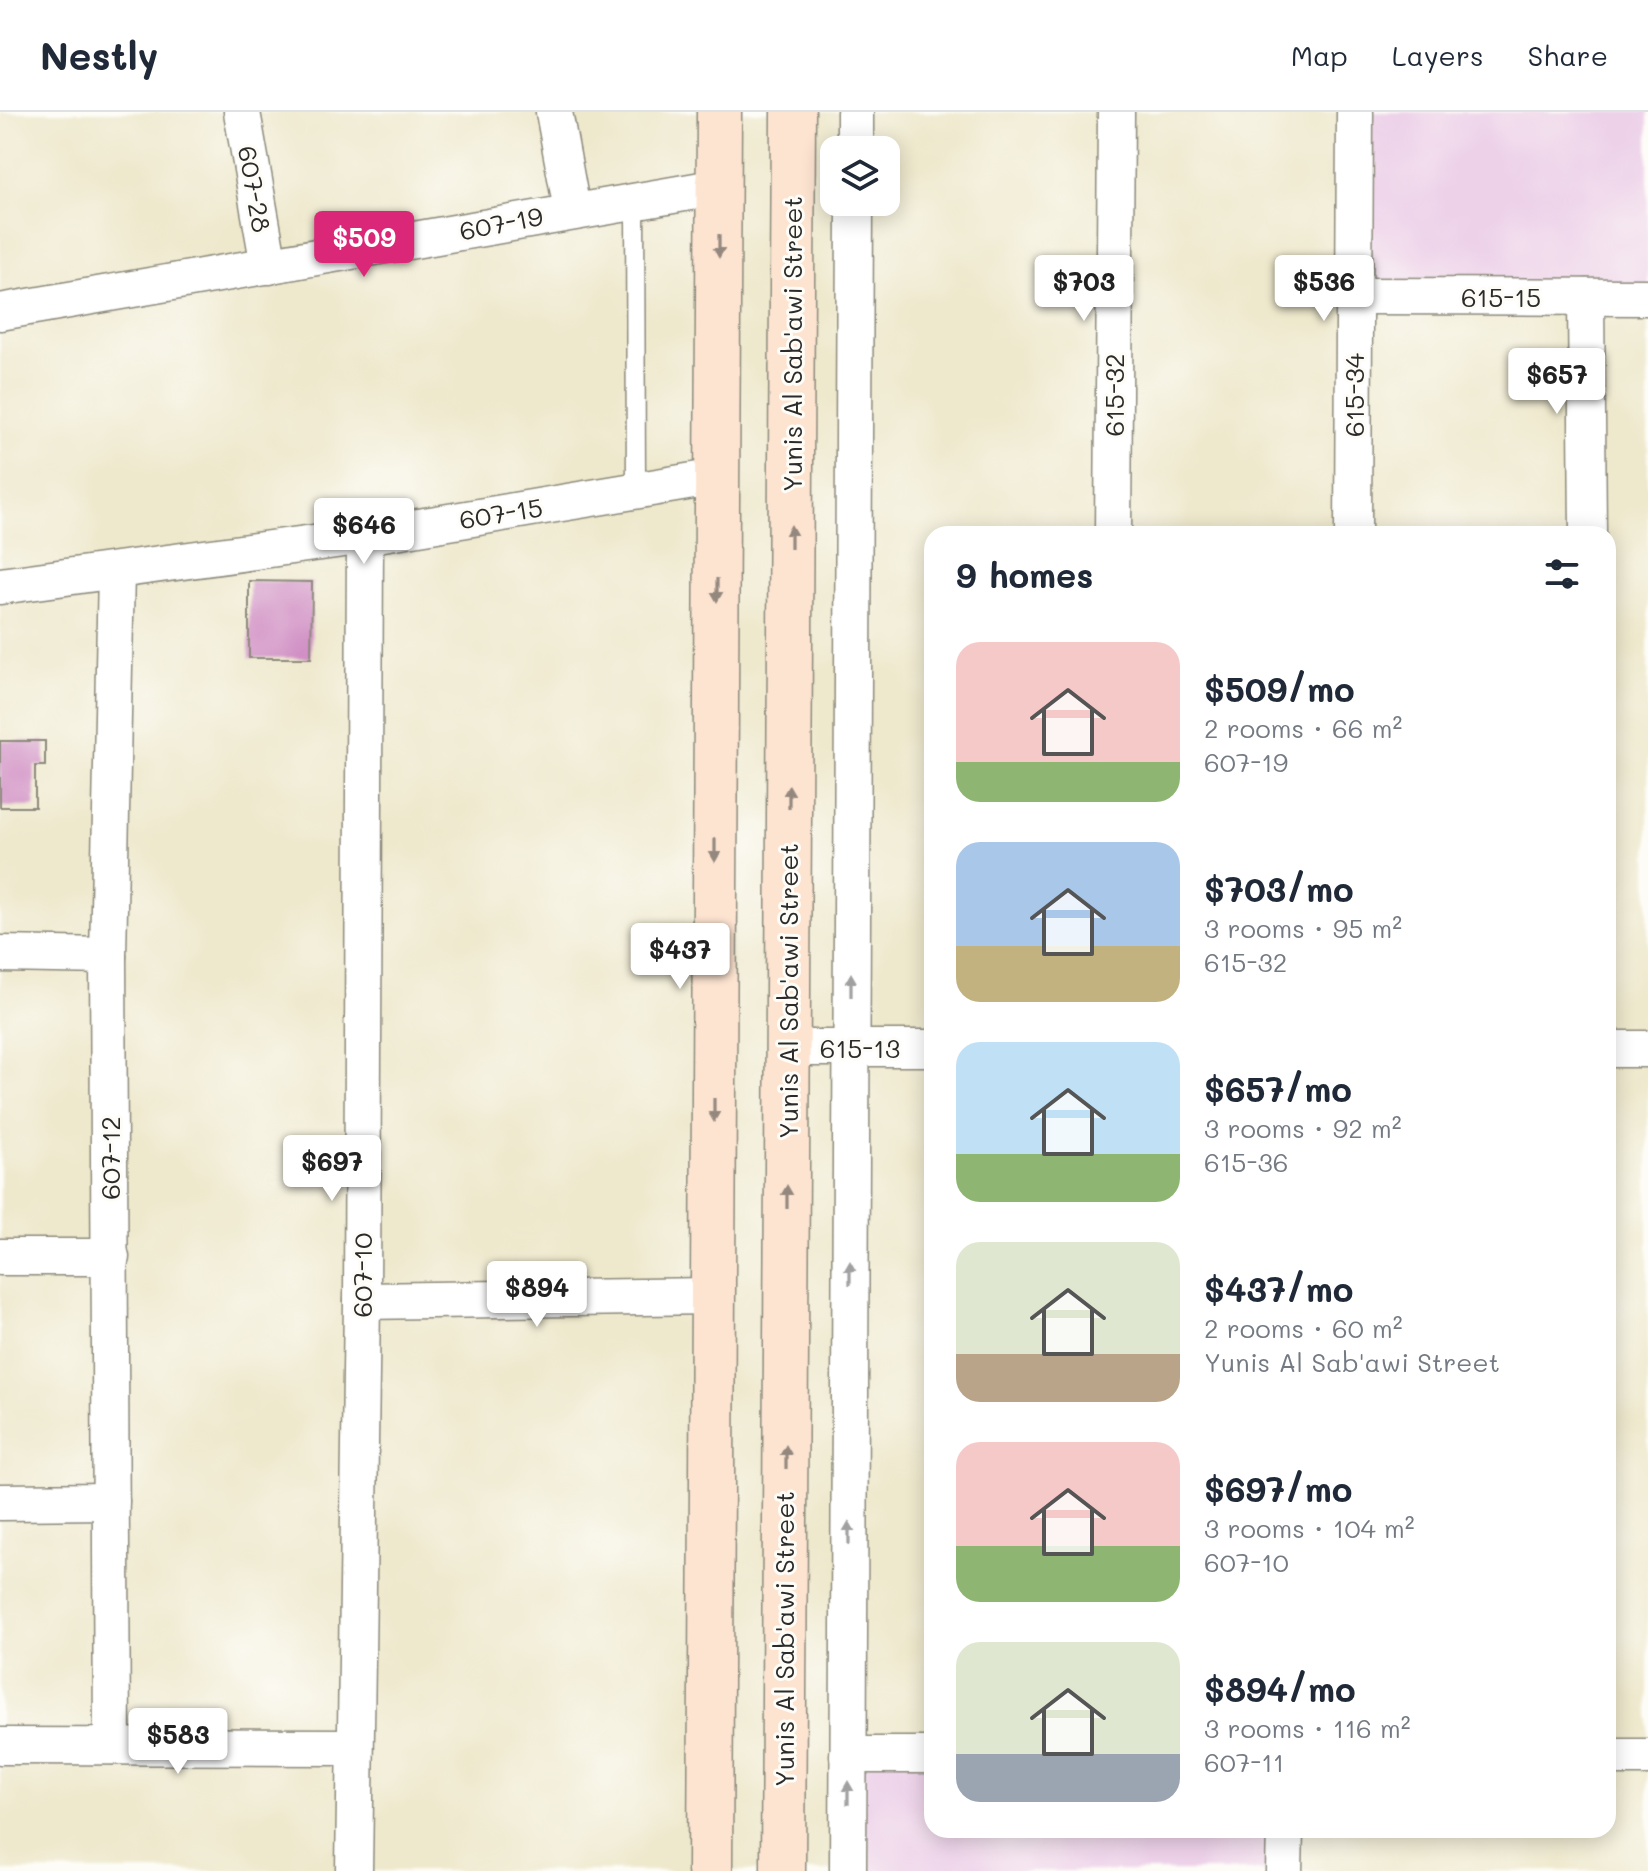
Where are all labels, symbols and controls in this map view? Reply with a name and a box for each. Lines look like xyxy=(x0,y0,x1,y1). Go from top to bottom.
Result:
text: Nestly xyxy=(40,30,158,80)
text: Map xyxy=(1291,37,1348,73)
text: Layers xyxy=(1392,37,1484,73)
text: Share xyxy=(1528,37,1608,73)
map controls xyxy=(820,136,900,216)
button: layers xyxy=(820,136,900,216)
street label: 607-28 xyxy=(231,143,279,235)
street label: Yunis Al Sab'awi Street xyxy=(775,196,809,492)
street label: 607-19 xyxy=(456,198,546,248)
pin: $509 xyxy=(317,211,411,279)
text: $509 xyxy=(332,220,396,254)
one-way arrow xyxy=(713,234,725,259)
pin: $703 xyxy=(1037,255,1131,323)
pin: $536 xyxy=(1277,255,1371,323)
text: $703 xyxy=(1053,264,1115,298)
text: $536 xyxy=(1293,264,1355,298)
street label: 615-15 xyxy=(1461,280,1541,314)
pin: $657 xyxy=(1510,348,1604,416)
street label: 615-32 xyxy=(1097,353,1131,437)
street label: 615-34 xyxy=(1337,353,1371,437)
text: $657 xyxy=(1526,357,1588,391)
street label: 607-15 xyxy=(457,490,545,536)
pin: $646 xyxy=(317,498,411,566)
text: $646 xyxy=(332,507,396,541)
one-way arrow xyxy=(785,524,797,549)
text: 9 homes xyxy=(956,552,1093,597)
icon: filters xyxy=(1540,552,1584,596)
one-way arrow xyxy=(710,578,723,603)
text: $509/mo xyxy=(1204,666,1355,711)
icon: home xyxy=(1020,674,1116,770)
text: 2 rooms · 66 m² xyxy=(1204,711,1402,745)
text: 607-19 xyxy=(1204,745,1288,779)
one-way arrow xyxy=(783,784,795,809)
one-way arrow xyxy=(709,838,721,863)
street label: Yunis Al Sab'awi Street xyxy=(771,843,805,1139)
text: $703/mo xyxy=(1204,866,1354,911)
icon: home xyxy=(1020,874,1116,970)
text: 3 rooms · 95 m² xyxy=(1204,911,1402,945)
pin: $437 xyxy=(633,923,727,991)
text: $437 xyxy=(649,932,711,966)
text: 615-32 xyxy=(1204,945,1287,979)
one-way arrow xyxy=(845,972,858,997)
street label: 615-13 xyxy=(820,1031,900,1065)
text: $657/mo xyxy=(1204,1066,1352,1111)
icon: home xyxy=(1020,1074,1116,1170)
one-way arrow xyxy=(707,1098,720,1123)
text: 3 rooms · 92 m² xyxy=(1204,1111,1402,1145)
street label: 607-12 xyxy=(93,1116,127,1200)
pin: $697 xyxy=(285,1135,379,1203)
text: $697 xyxy=(301,1144,363,1178)
text: 615-36 xyxy=(1204,1145,1288,1179)
one-way arrow xyxy=(781,1184,793,1209)
street label: 607-10 xyxy=(345,1233,379,1317)
one-way arrow xyxy=(844,1260,856,1285)
pin: $894 xyxy=(490,1261,584,1329)
text: $437/mo xyxy=(1204,1266,1353,1311)
text: $894 xyxy=(505,1270,569,1304)
icon: home xyxy=(1020,1274,1116,1370)
text: 2 rooms · 60 m² xyxy=(1204,1311,1403,1345)
text: Yunis Al Sab'awi Street xyxy=(1204,1345,1500,1379)
one-way arrow xyxy=(779,1444,792,1469)
text: $697/mo xyxy=(1204,1466,1352,1511)
icon: home xyxy=(1020,1474,1116,1570)
street label: Yunis Al Sab'awi Street xyxy=(767,1491,801,1787)
text: 3 rooms · 104 m² xyxy=(1204,1511,1415,1545)
one-way arrow xyxy=(843,1520,855,1545)
text: 607-10 xyxy=(1204,1545,1289,1579)
text: $894/mo xyxy=(1204,1666,1356,1711)
icon: home xyxy=(1020,1674,1116,1770)
pin: $583 xyxy=(131,1708,225,1776)
text: 3 rooms · 116 m² xyxy=(1204,1711,1411,1745)
text: $583 xyxy=(147,1717,209,1751)
text: 607-11 xyxy=(1204,1745,1284,1779)
one-way arrow xyxy=(842,1780,854,1805)

